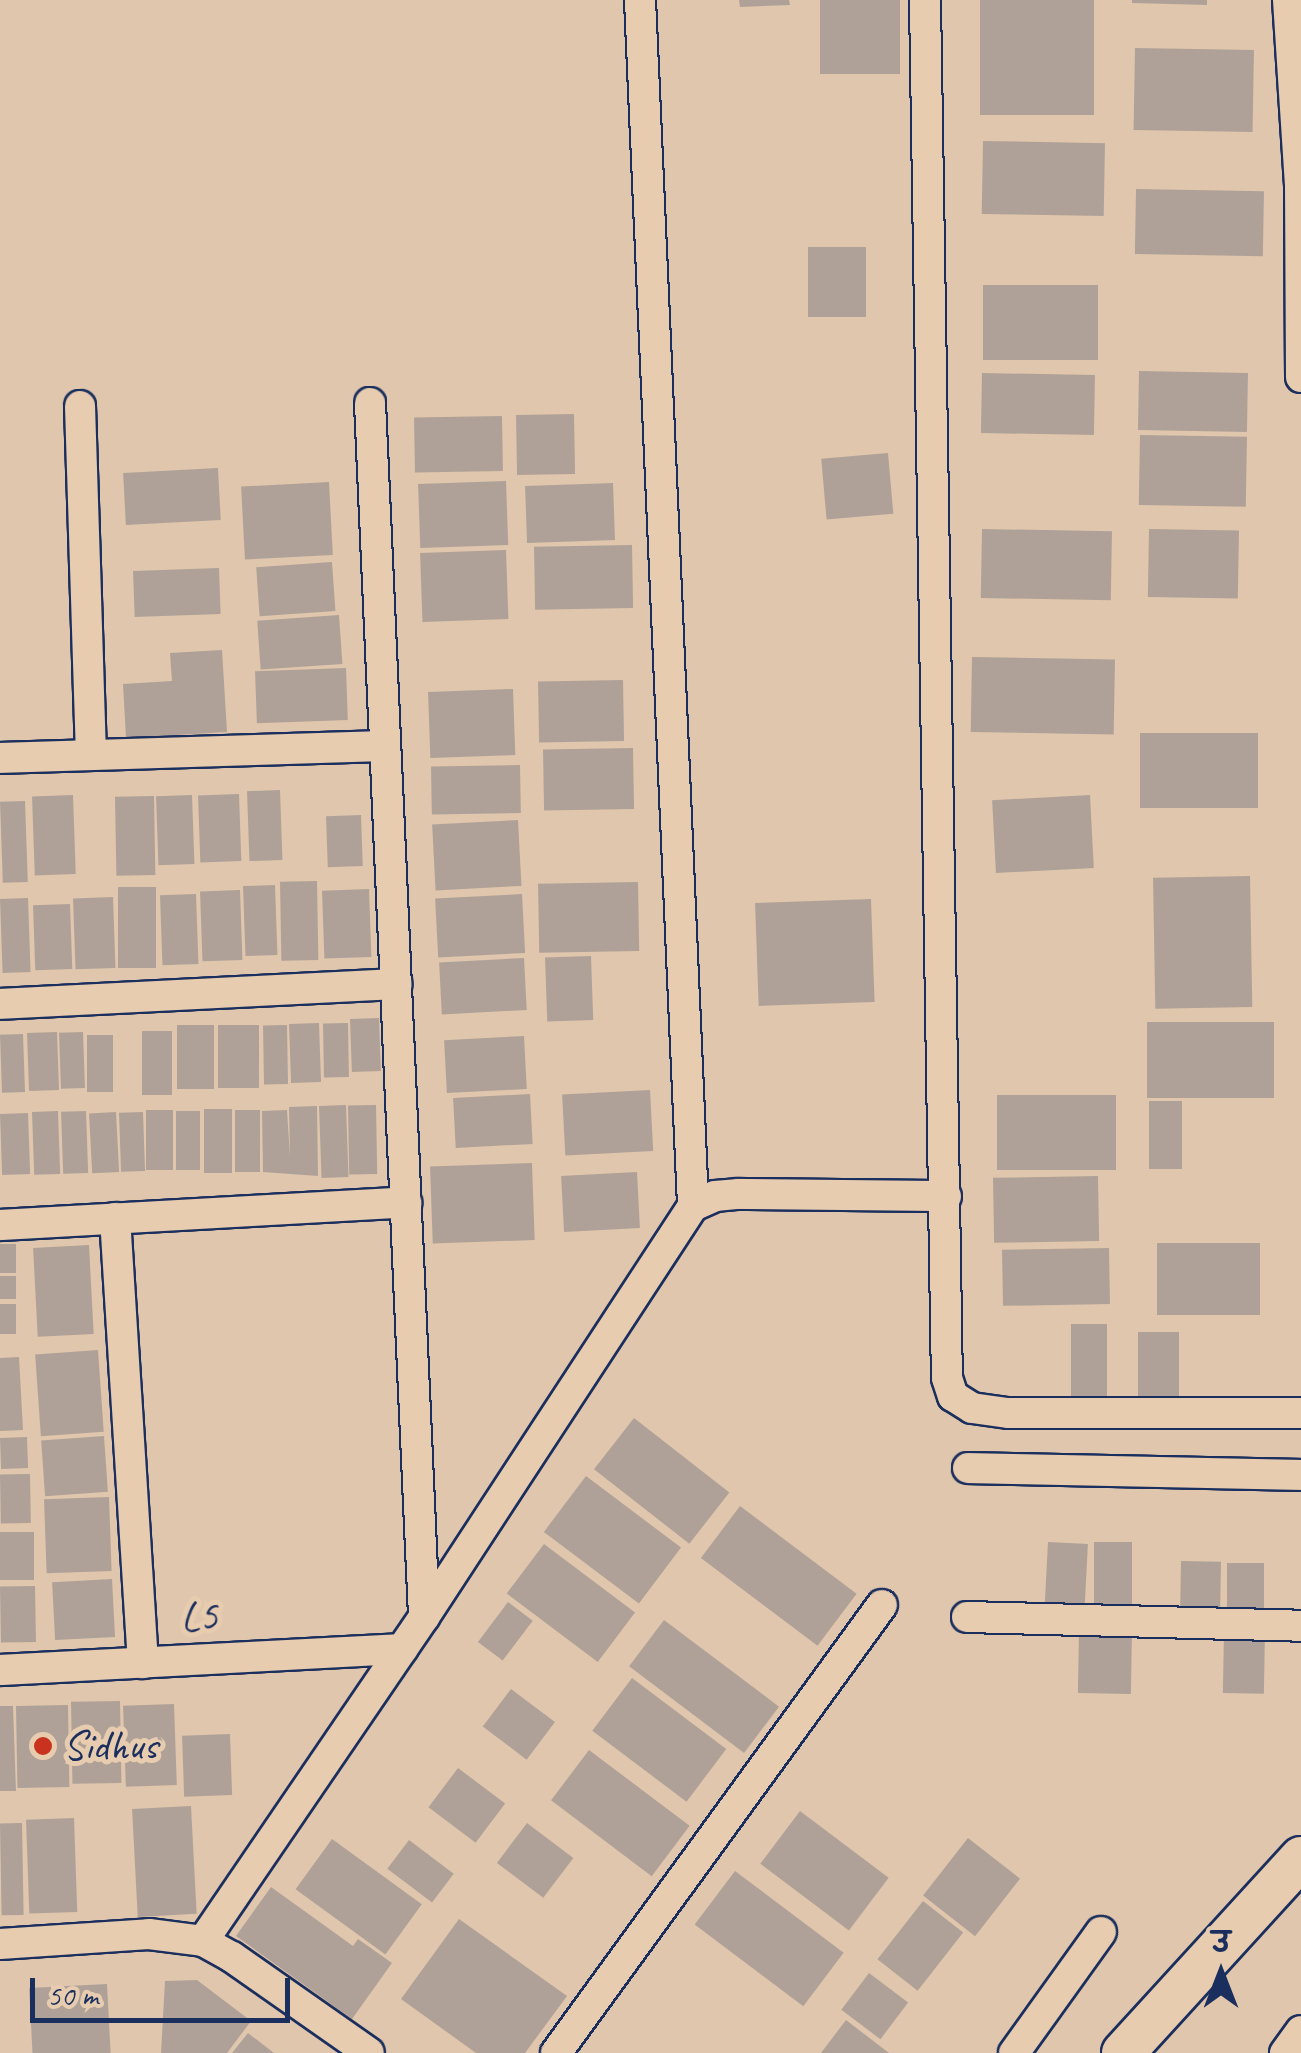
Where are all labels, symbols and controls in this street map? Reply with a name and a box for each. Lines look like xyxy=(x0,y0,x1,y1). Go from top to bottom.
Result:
street label: L5 xyxy=(179,1591,219,1643)
place label: Sidhus xyxy=(63,1721,158,1771)
marker: Sidhus xyxy=(32,1735,54,1757)
north arrow xyxy=(1171,1923,1271,2023)
text: उ xyxy=(1212,1925,1230,1960)
scale bar xyxy=(35,1958,295,2020)
text: 50 m xyxy=(47,1976,98,2014)

